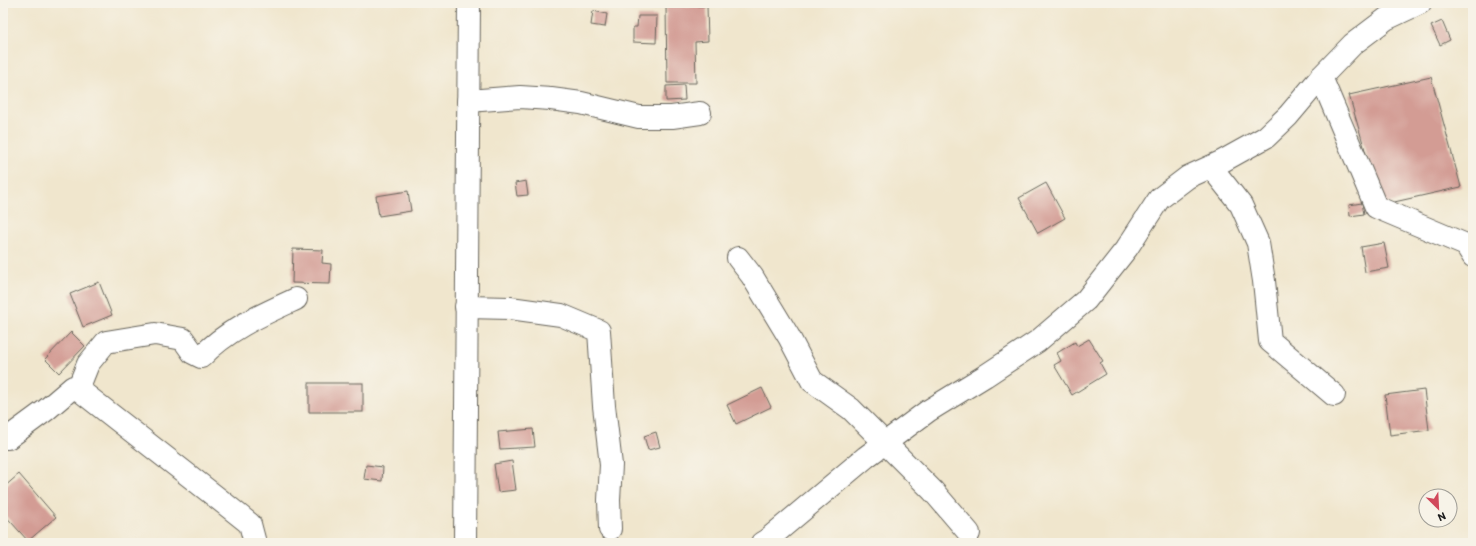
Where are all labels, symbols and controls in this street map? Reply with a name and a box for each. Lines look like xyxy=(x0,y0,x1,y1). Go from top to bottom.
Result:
north arrow xyxy=(1418,488,1458,528)
text: N xyxy=(1436,509,1448,524)

